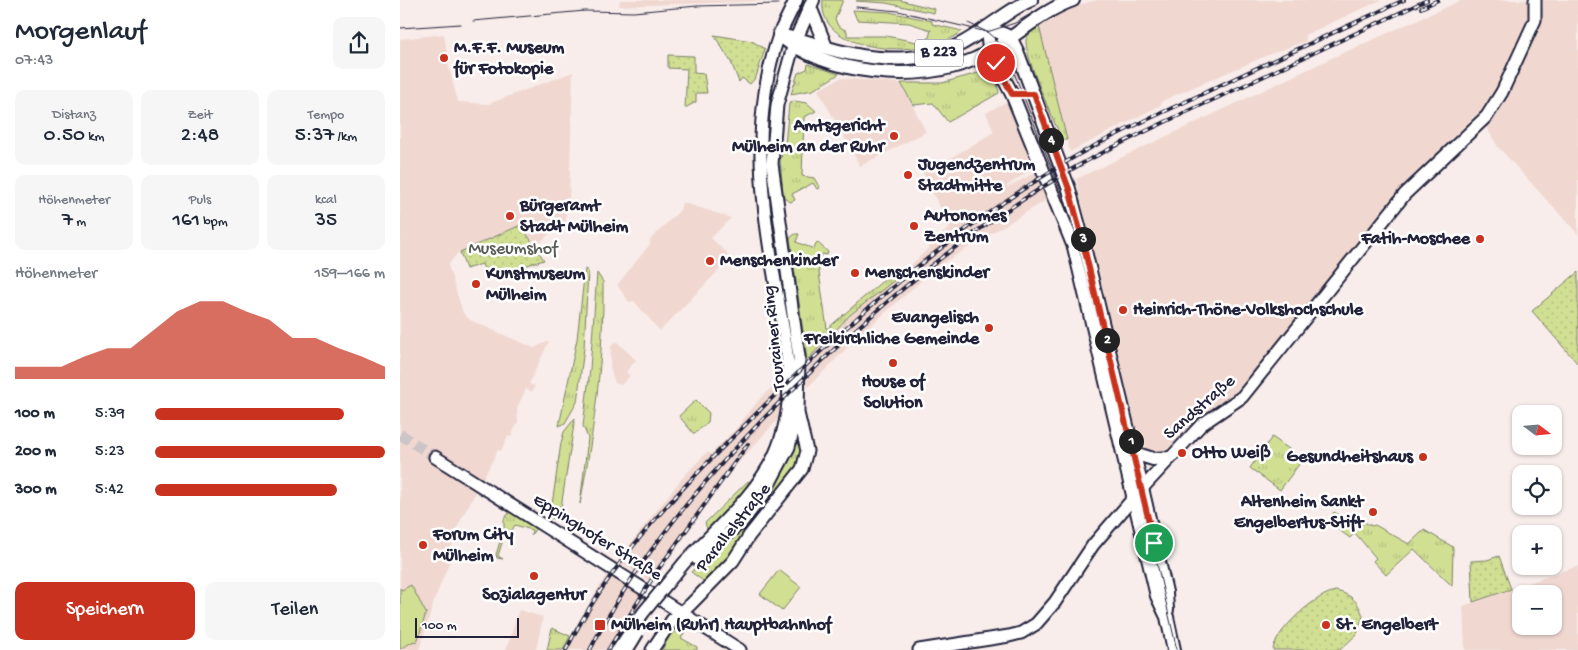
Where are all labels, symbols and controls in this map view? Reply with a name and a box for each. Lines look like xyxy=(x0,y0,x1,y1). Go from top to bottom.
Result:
text: Morgenlauf xyxy=(15,16,146,49)
button: share xyxy=(333,17,385,69)
place label: M.F.F. Museum für Fotokopie xyxy=(453,38,564,80)
road number: B 223 xyxy=(915,40,963,66)
pin xyxy=(975,42,1017,84)
icon: check xyxy=(982,49,1010,77)
text: 07:43 xyxy=(15,52,53,71)
marker: M.F.F. Museum für Fotokopie xyxy=(438,52,450,64)
text: Distanz xyxy=(52,107,96,124)
text: Zeit xyxy=(187,107,213,124)
text: Tempo xyxy=(308,107,344,124)
place label: Amtsgericht Mülheim an der Ruhr xyxy=(732,116,887,158)
text: 0.50 xyxy=(44,124,85,149)
text: 2:48 xyxy=(181,124,219,149)
text: 5:37 xyxy=(295,124,334,149)
pin: 4 xyxy=(1038,128,1064,152)
text: km xyxy=(85,129,105,146)
text: /km xyxy=(334,129,357,146)
marker: Amtsgericht Mülheim an der Ruhr xyxy=(888,130,900,142)
text: 4 xyxy=(1048,132,1055,149)
place label: Jugendzentrum Stadtmitte xyxy=(917,155,1036,197)
marker: Jugendzentrum Stadtmitte xyxy=(902,169,914,181)
text: Höhenmeter xyxy=(38,192,110,209)
text: Puls xyxy=(189,192,211,209)
text: kcal xyxy=(315,192,337,209)
place label: Bürgeramt Stadt Mülheim xyxy=(519,196,629,238)
place label: Autonomes Zentrum xyxy=(923,206,1008,248)
text: 7 xyxy=(62,209,73,234)
text: 161 xyxy=(172,209,200,234)
text: 35 xyxy=(315,209,337,234)
marker: Bürgeramt Stadt Mülheim xyxy=(504,210,516,222)
text: m xyxy=(73,214,86,231)
text: bpm xyxy=(200,214,228,231)
marker: Autonomes Zentrum xyxy=(908,220,920,232)
pin: 3 xyxy=(1070,226,1096,252)
place label: Fatih-Moschee xyxy=(1360,229,1471,250)
text: 3 xyxy=(1080,231,1087,248)
marker: Fatih-Moschee xyxy=(1474,233,1486,245)
park label: Museumshof xyxy=(468,239,559,260)
place label: Menschenkinder xyxy=(720,251,840,272)
marker: Menschenkinder xyxy=(704,255,716,267)
place label: Menschenskinder xyxy=(865,263,992,284)
place label: Kunstmuseum Mülheim xyxy=(485,264,585,306)
text: Höhenmeter xyxy=(15,265,97,284)
text: 159–166 m xyxy=(314,265,385,284)
marker: Menschenskinder xyxy=(849,267,861,279)
marker: Kunstmuseum Mülheim xyxy=(470,278,482,290)
street label: Tourainer Ring xyxy=(759,284,791,393)
place label: Heinrich-Thöne-Volkshochschule xyxy=(1133,300,1364,321)
marker: Heinrich-Thöne-Volkshochschule xyxy=(1117,304,1129,316)
place label: Evangelisch Freikirchliche Gemeinde xyxy=(803,308,980,350)
marker: Evangelisch Freikirchliche Gemeinde xyxy=(983,322,995,334)
pin: 2 xyxy=(1094,328,1120,352)
text: 2 xyxy=(1104,332,1111,349)
marker: House of Solution xyxy=(887,357,899,369)
street label: Sandstraße xyxy=(1160,371,1241,445)
place label: House of Solution xyxy=(861,372,926,414)
text: 100 m xyxy=(15,405,55,424)
text: 5:39 xyxy=(95,405,125,424)
north arrow xyxy=(1512,405,1562,455)
map controls xyxy=(1512,405,1562,635)
pin: 1 xyxy=(1118,428,1144,454)
text: 1 xyxy=(1129,433,1134,450)
text: 200 m xyxy=(15,443,56,462)
text: 5:23 xyxy=(95,443,125,462)
place label: Otto Weiß xyxy=(1192,443,1271,464)
marker: Otto Weiß xyxy=(1176,447,1188,459)
place label: Gesundheitshaus xyxy=(1287,447,1414,468)
marker: Gesundheitshaus xyxy=(1417,451,1429,463)
button: locate xyxy=(1512,465,1562,515)
street label: Parallelstraße xyxy=(691,479,777,577)
text: 300 m xyxy=(15,481,57,500)
text: 5:42 xyxy=(95,481,124,500)
street label: Eppinghofer Straße xyxy=(529,490,666,587)
place label: Altenheim Sankt Engelbertus-Stift xyxy=(1234,492,1365,534)
marker: Altenheim Sankt Engelbertus-Stift xyxy=(1367,506,1379,518)
pin xyxy=(1133,522,1175,564)
place label: Forum City Mülheim xyxy=(432,525,513,567)
button: + xyxy=(1512,525,1562,575)
icon: arrive xyxy=(1140,529,1168,557)
marker: Forum City Mülheim xyxy=(417,539,429,551)
marker: Sozialagentur xyxy=(528,570,540,582)
button: Speichern xyxy=(15,582,195,640)
button: Teilen xyxy=(205,582,385,640)
place label: Sozialagentur xyxy=(482,585,588,606)
button: − xyxy=(1512,585,1562,635)
scale bar xyxy=(415,615,519,638)
place label: Mülheim (Ruhr) Hauptbahnhof xyxy=(611,615,833,636)
place label: St. Engelbert xyxy=(1336,615,1439,636)
text: 100 m xyxy=(422,618,457,635)
marker: Mülheim (Ruhr) Hauptbahnhof xyxy=(593,618,607,632)
marker: St. Engelbert xyxy=(1320,619,1332,631)

